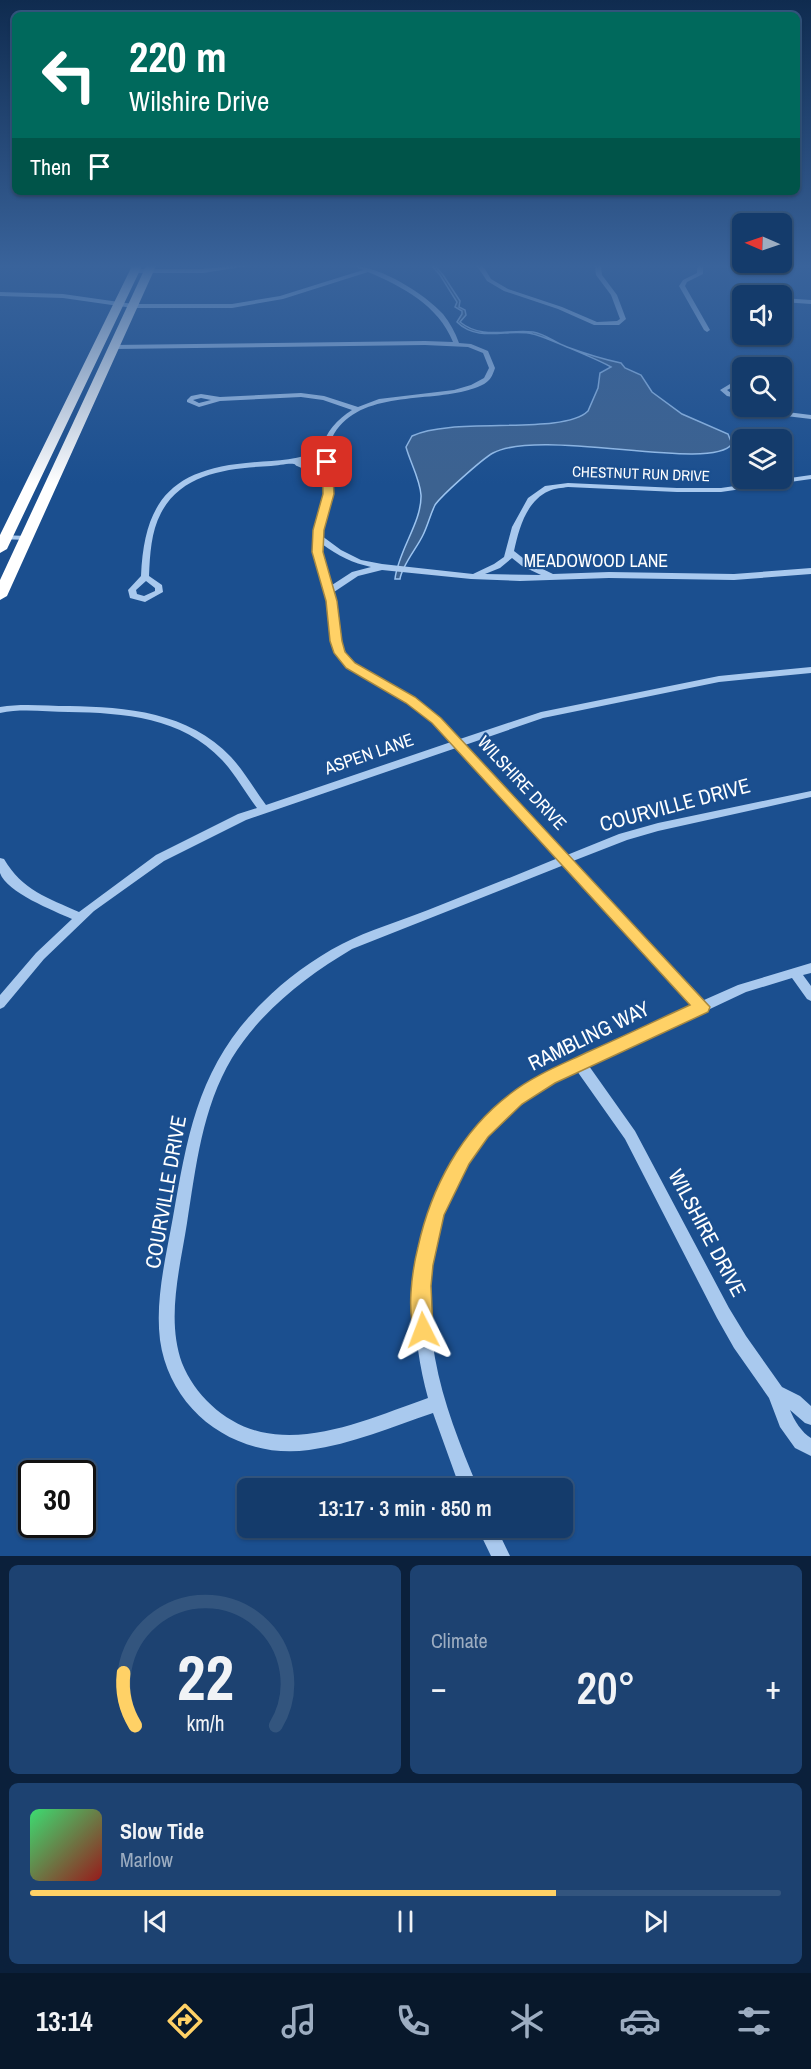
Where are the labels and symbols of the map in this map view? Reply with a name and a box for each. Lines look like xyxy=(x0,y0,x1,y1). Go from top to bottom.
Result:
north arrow xyxy=(732,213,792,273)
pin xyxy=(301,436,352,487)
street label: CHESTNUT RUN DRIVE xyxy=(572,461,710,486)
street label: MEADOWOOD LANE xyxy=(524,548,668,573)
street label: ASPEN LANE xyxy=(320,727,417,781)
street label: WILSHIRE DRIVE xyxy=(472,730,573,835)
street label: COURVILLE DRIVE xyxy=(596,770,753,839)
street label: RAMBLING WAY xyxy=(523,993,655,1078)
street label: COURVILLE DRIVE xyxy=(138,1113,193,1271)
street label: WILSHIRE DRIVE xyxy=(662,1164,753,1302)
position arrow xyxy=(391,1298,455,1362)
speed limit sign: 30 xyxy=(18,1460,96,1538)

